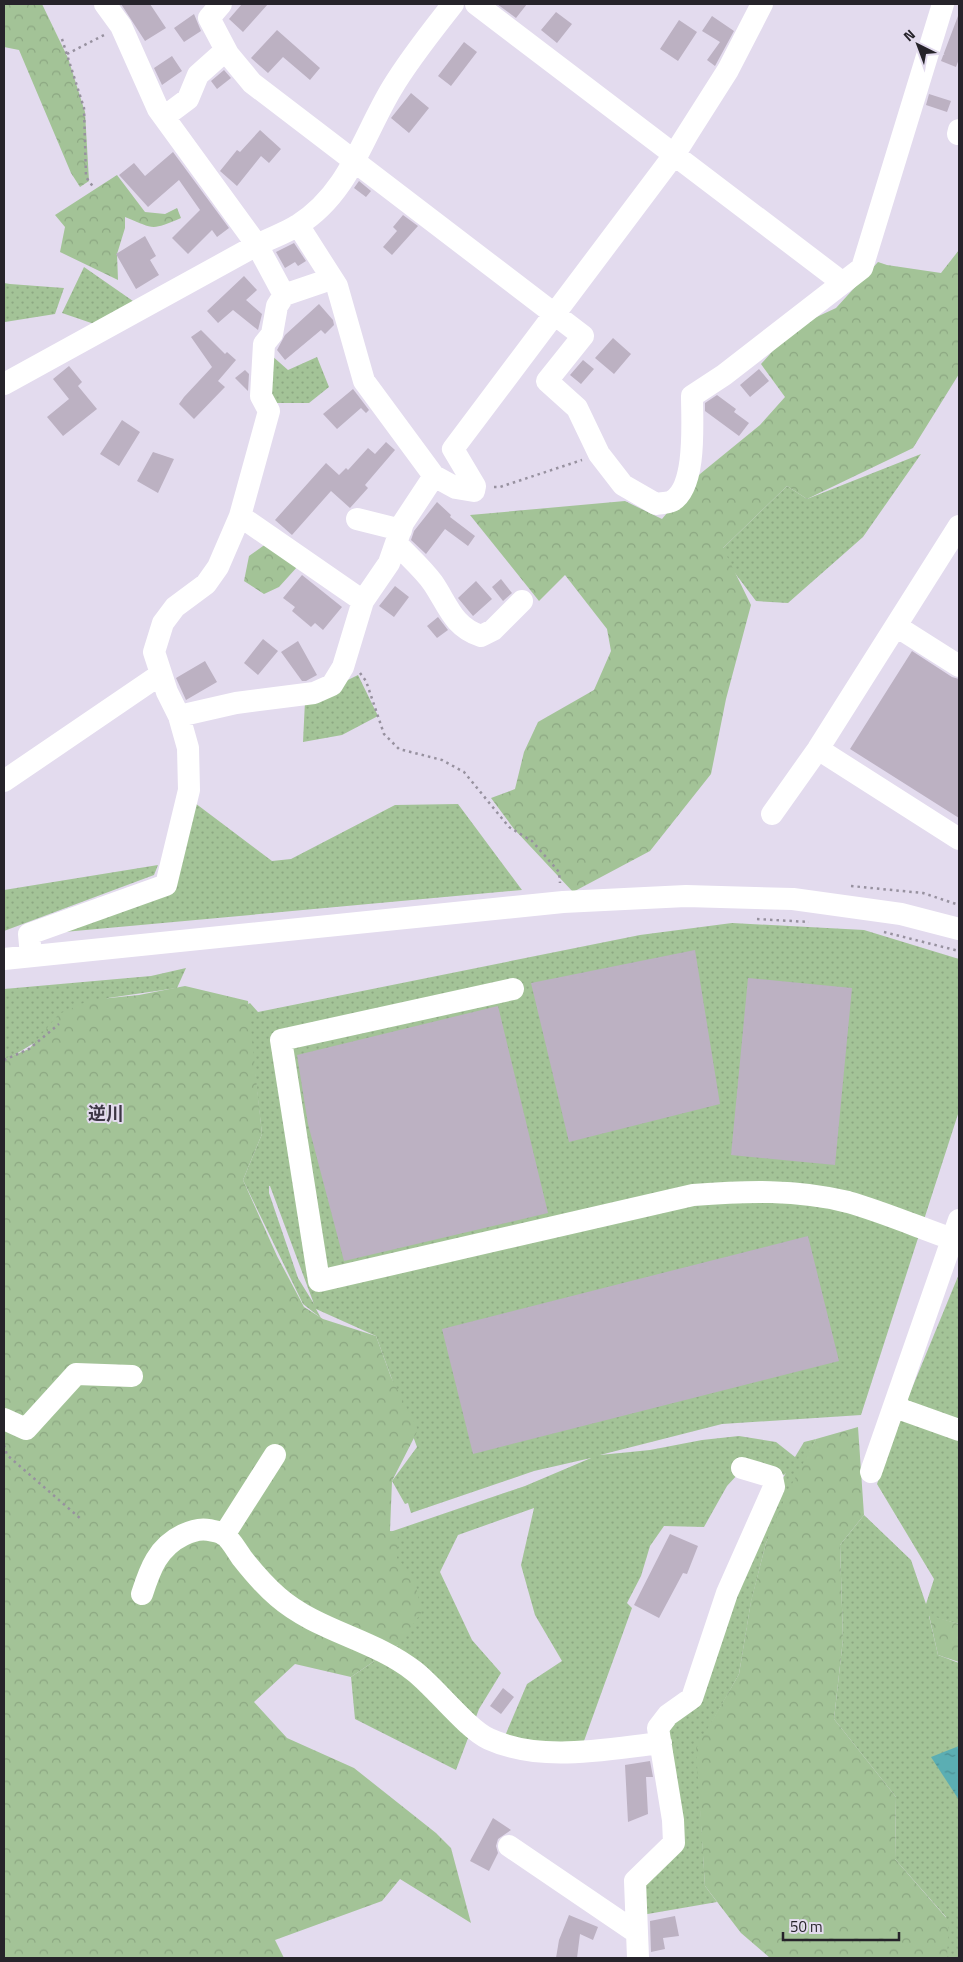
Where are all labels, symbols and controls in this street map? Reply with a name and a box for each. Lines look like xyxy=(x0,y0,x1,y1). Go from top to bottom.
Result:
north arrow xyxy=(893,20,943,70)
text: N xyxy=(898,24,920,46)
district label: 逆川 xyxy=(88,1100,124,1127)
scale bar xyxy=(783,1910,899,1942)
text: 50 m xyxy=(790,1915,823,1938)

